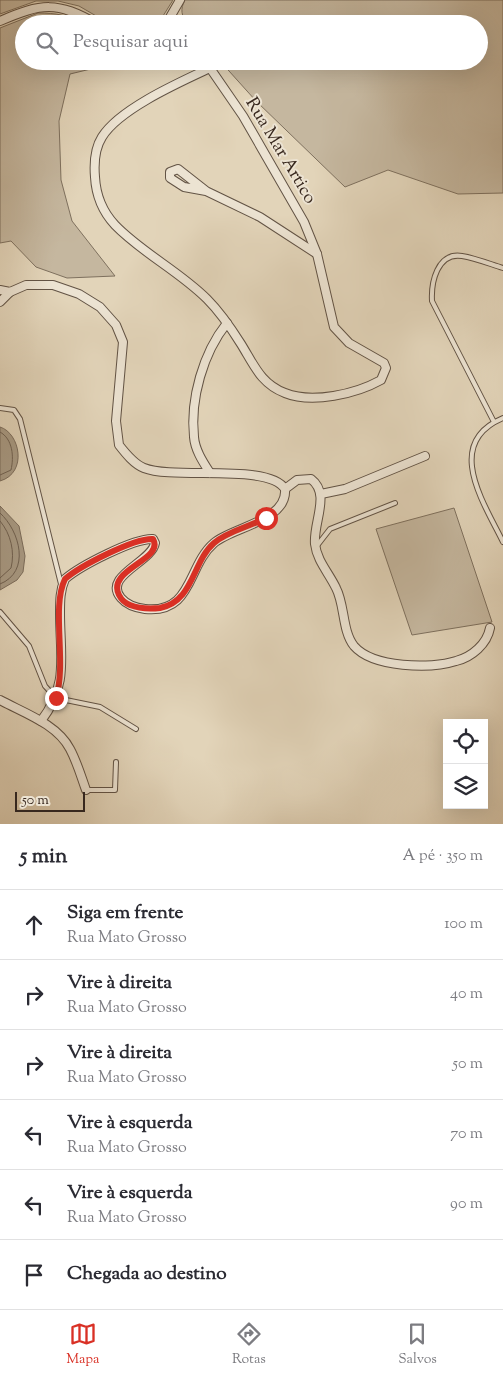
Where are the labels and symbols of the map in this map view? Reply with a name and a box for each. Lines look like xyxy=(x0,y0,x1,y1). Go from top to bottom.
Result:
street label: Rua Mar Artico xyxy=(238,93,322,209)
route start xyxy=(255,507,278,530)
route end xyxy=(45,687,68,710)
scale bar xyxy=(15,789,85,812)

